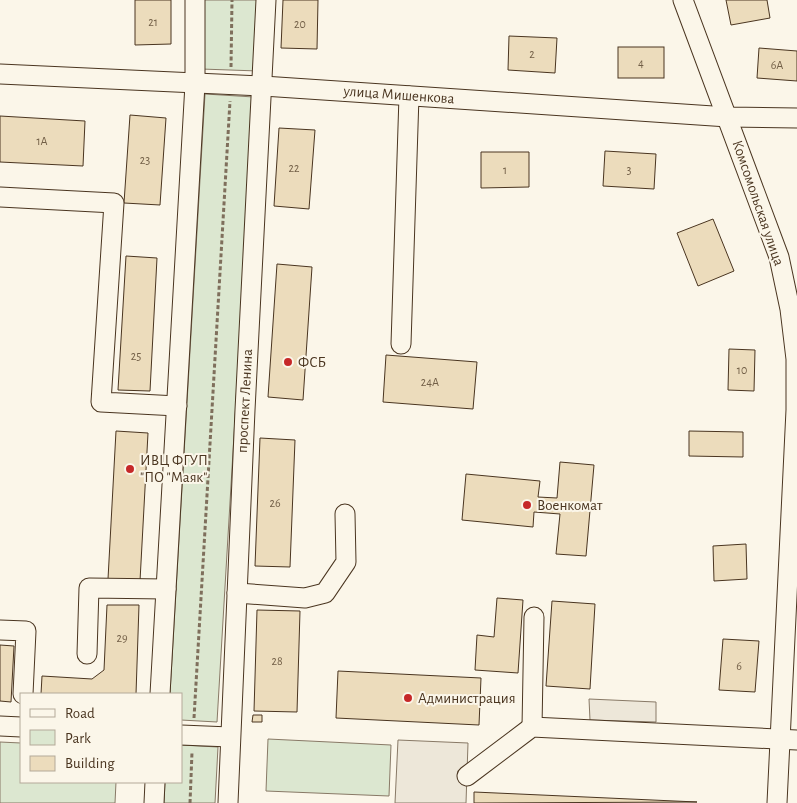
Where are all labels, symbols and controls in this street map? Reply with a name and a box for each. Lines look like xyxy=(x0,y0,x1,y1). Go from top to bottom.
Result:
house number: 21 xyxy=(148,16,158,28)
house number: 20 xyxy=(294,18,306,30)
house number: 2 xyxy=(529,48,535,60)
house number: 4 xyxy=(638,57,644,69)
house number: 6А xyxy=(771,59,783,71)
street label: улица Мишенкова xyxy=(342,84,455,106)
house number: 1А xyxy=(36,135,48,147)
street label: Комсомольская улица xyxy=(729,138,787,268)
house number: 23 xyxy=(140,154,150,166)
house number: 22 xyxy=(289,162,300,174)
house number: 1 xyxy=(503,164,507,176)
house number: 3 xyxy=(627,164,632,176)
street label: проспект Ленина xyxy=(235,348,255,453)
house number: 25 xyxy=(131,350,141,362)
place label: ФСБ xyxy=(298,355,326,370)
marker: ФСБ xyxy=(282,356,294,368)
house number: 10 xyxy=(737,364,747,376)
house number: 24А xyxy=(421,376,439,388)
place label: ИВЦ ФГУП "ПО "Маяк" xyxy=(140,453,208,485)
marker: ИВЦ ФГУП "ПО "Маяк" xyxy=(124,463,136,475)
house number: 26 xyxy=(269,497,281,509)
place label: Военкомат xyxy=(537,498,603,513)
marker: Военкомат xyxy=(521,499,533,511)
house number: 29 xyxy=(116,632,128,644)
house number: 28 xyxy=(271,655,283,667)
house number: 6 xyxy=(736,660,742,672)
place label: Администрация xyxy=(418,691,516,706)
marker: Администрация xyxy=(402,692,414,704)
legend xyxy=(20,693,182,783)
text: Road xyxy=(65,706,95,721)
text: Park xyxy=(65,731,91,746)
text: Building xyxy=(65,756,115,771)

